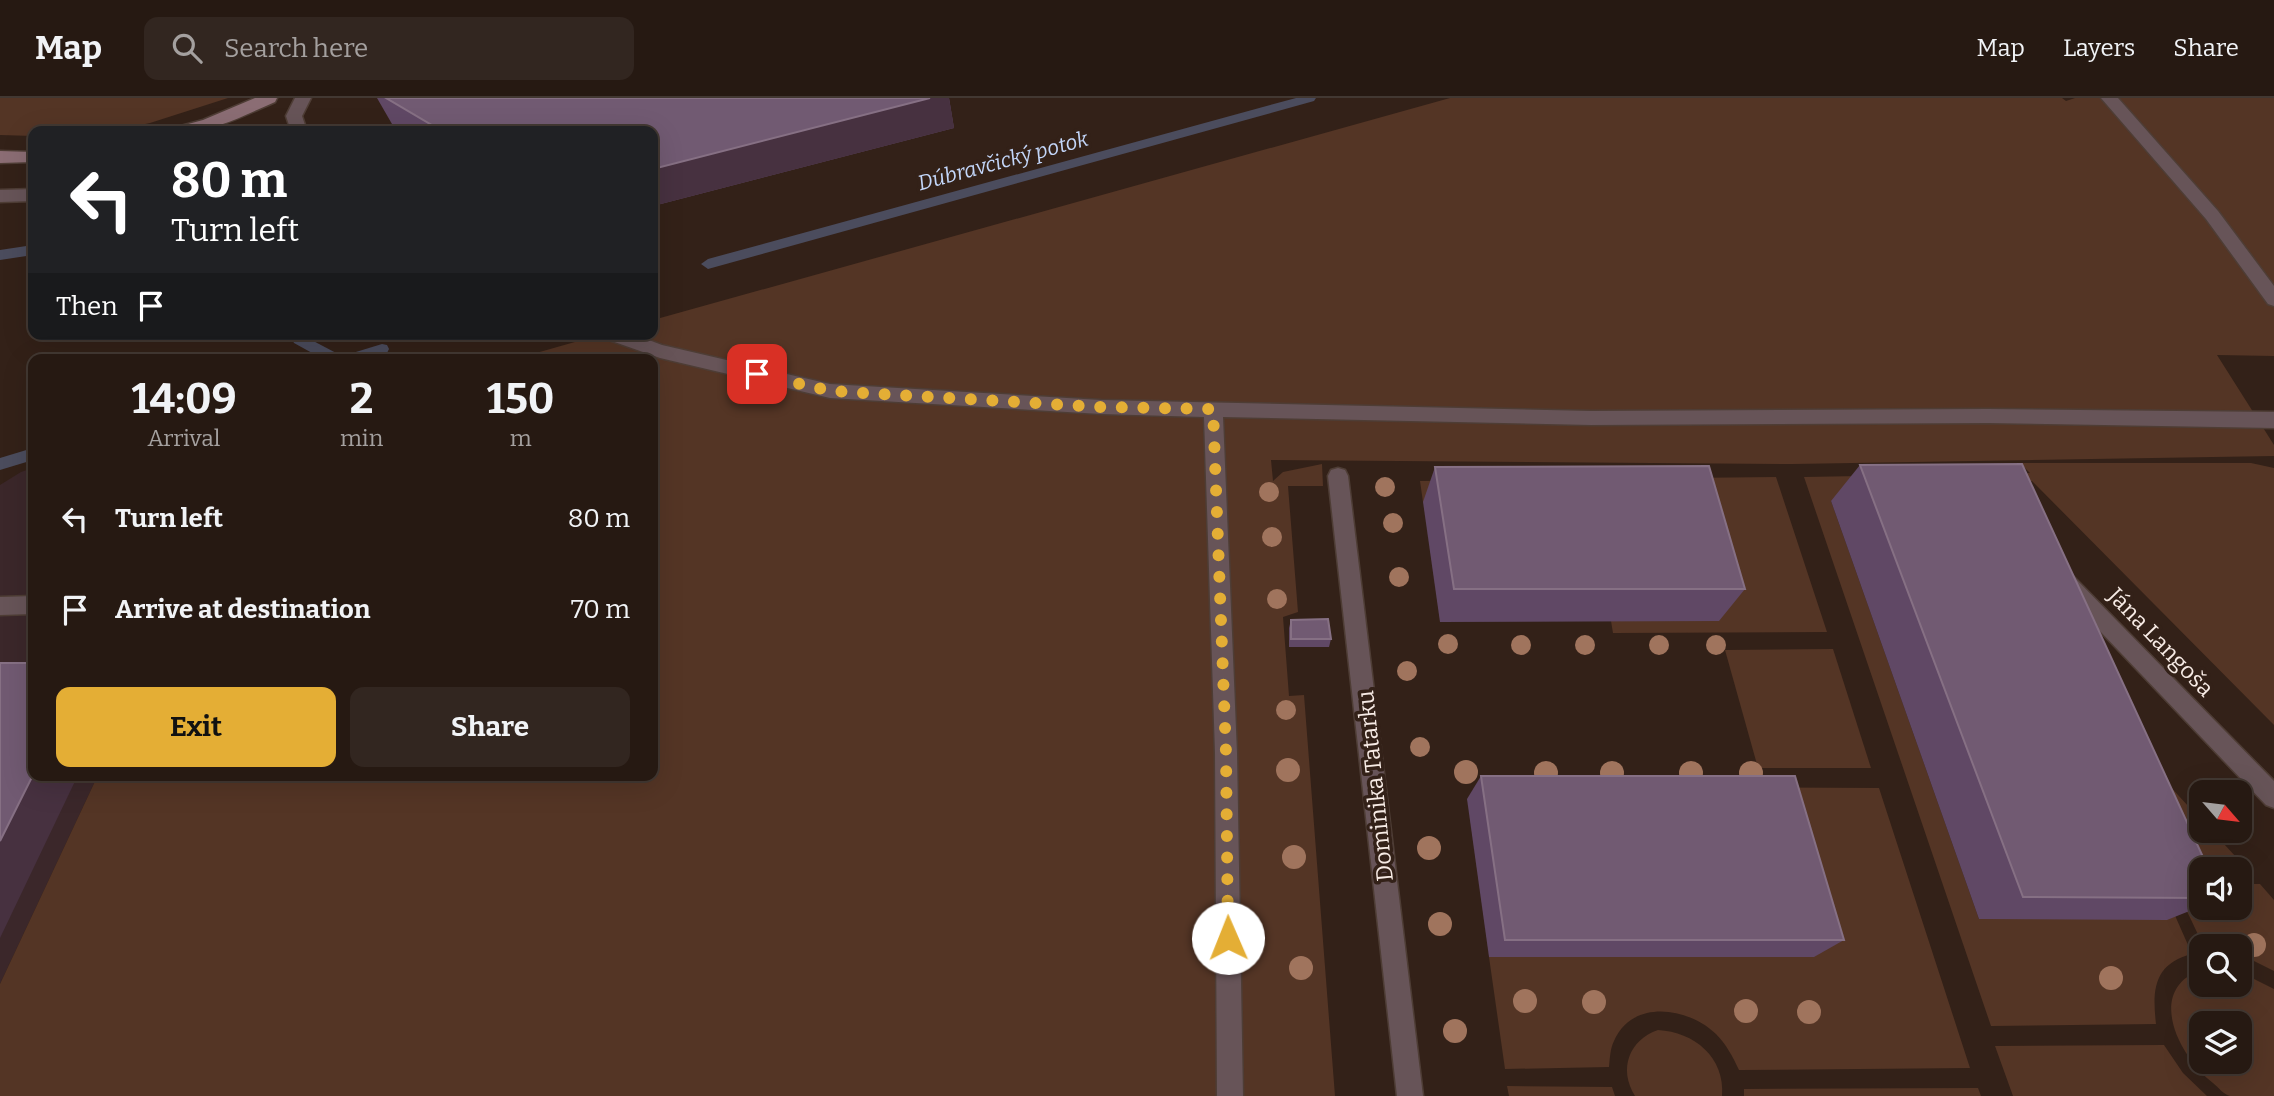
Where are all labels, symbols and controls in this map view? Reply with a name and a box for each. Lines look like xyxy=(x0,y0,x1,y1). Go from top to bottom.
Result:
search box xyxy=(144,17,634,80)
text: Map xyxy=(35,28,102,68)
icon: search xyxy=(168,29,206,67)
text: Search here xyxy=(224,33,368,64)
text: Map xyxy=(1977,34,2025,62)
text: Layers xyxy=(2063,34,2135,62)
text: Share xyxy=(2173,34,2239,62)
water label: Dúbravčický potok xyxy=(915,126,1092,196)
text: 80 m xyxy=(171,151,287,210)
icon: left xyxy=(56,154,147,245)
text: Turn left xyxy=(171,211,299,249)
icon: arrive xyxy=(132,287,170,325)
text: Then xyxy=(56,291,118,322)
pin xyxy=(727,344,787,404)
icon: arrive xyxy=(738,355,776,393)
text: 14:09 xyxy=(131,374,236,424)
text: 2 xyxy=(350,374,373,424)
text: 150 xyxy=(487,374,555,424)
text: Arrival xyxy=(148,424,220,452)
text: min xyxy=(340,424,383,452)
text: m xyxy=(510,424,532,452)
icon: left xyxy=(56,500,94,538)
text: Turn left xyxy=(115,503,223,534)
text: 80 m xyxy=(568,503,630,534)
street label: Jána Langoša xyxy=(2101,581,2220,703)
icon: arrive xyxy=(56,591,94,629)
text: Arrive at destination xyxy=(115,594,370,625)
text: 70 m xyxy=(571,594,630,625)
button: Exit xyxy=(56,687,336,767)
button: Share xyxy=(350,687,630,767)
street label: Dominika Tatarku xyxy=(1351,689,1399,883)
north arrow xyxy=(2189,780,2252,844)
map controls xyxy=(2189,780,2252,1074)
button: sound xyxy=(2189,857,2252,920)
position arrow xyxy=(1191,901,1265,975)
button: search xyxy=(2189,934,2252,997)
button: layers xyxy=(2189,1011,2252,1074)

